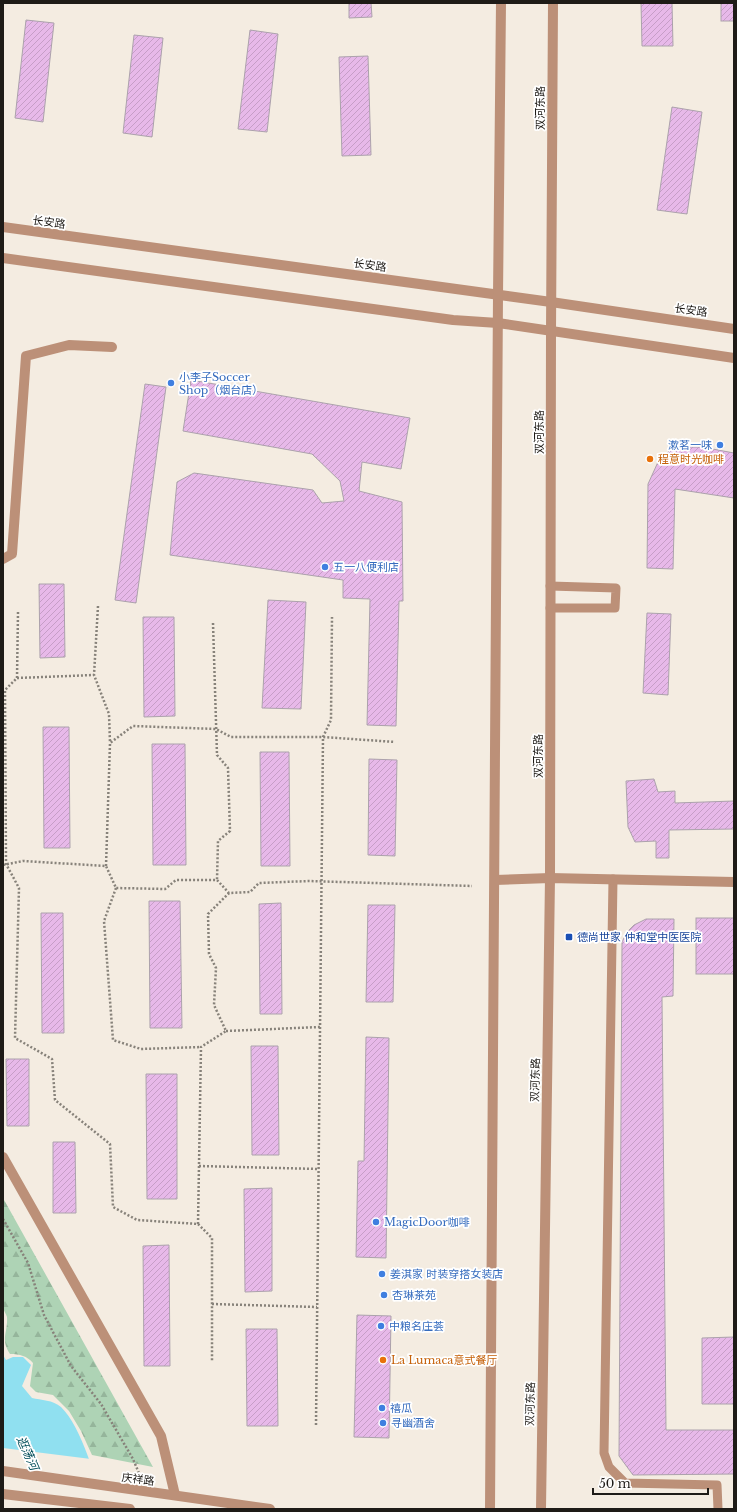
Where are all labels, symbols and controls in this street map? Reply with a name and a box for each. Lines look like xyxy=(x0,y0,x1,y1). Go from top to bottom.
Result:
street label: 双河东路 xyxy=(533,86,547,130)
street label: 长安路 xyxy=(32,213,66,231)
street label: 长安路 xyxy=(353,256,387,274)
street label: 长安路 xyxy=(674,301,708,319)
place label: 小李子Soccer Shop（烟台店） xyxy=(179,370,263,397)
marker: 小李子Soccer Shop（烟台店） xyxy=(166,378,176,388)
street label: 双河东路 xyxy=(532,410,546,454)
place label: 漱茗一味 xyxy=(668,438,712,452)
marker: 漱茗一味 xyxy=(715,440,725,450)
place label: 程意时光咖啡 xyxy=(658,452,724,466)
marker: 程意时光咖啡 xyxy=(645,454,655,464)
place label: 五一八便利店 xyxy=(333,560,399,574)
marker: 五一八便利店 xyxy=(320,562,330,572)
street label: 双河东路 xyxy=(531,734,545,778)
place label: 德尚世家 仲和堂中医医院 xyxy=(577,930,701,944)
marker: 德尚世家 仲和堂中医医院 xyxy=(564,932,574,942)
street label: 双河东路 xyxy=(528,1058,542,1102)
place label: MagicDoor咖啡 xyxy=(384,1215,470,1229)
marker: MagicDoor咖啡 xyxy=(371,1217,381,1227)
place label: 姜淇家 时装穿搭女装店 xyxy=(390,1267,503,1281)
marker: 姜淇家 时装穿搭女装店 xyxy=(377,1269,387,1279)
place label: 杏琳茶苑 xyxy=(392,1288,436,1302)
marker: 杏琳茶苑 xyxy=(379,1290,389,1300)
place label: 中粮名庄荟 xyxy=(389,1319,444,1333)
marker: 中粮名庄荟 xyxy=(376,1321,386,1331)
place label: La Lumaca意式餐厅 xyxy=(391,1353,497,1367)
marker: La Lumaca意式餐厅 xyxy=(378,1355,388,1365)
street label: 双河东路 xyxy=(523,1382,537,1426)
place label: 禧瓜 xyxy=(390,1401,412,1415)
marker: 禧瓜 xyxy=(377,1403,387,1413)
place label: 寻幽酒舍 xyxy=(391,1416,435,1430)
marker: 寻幽酒舍 xyxy=(378,1418,388,1428)
water label: 逛荡河 xyxy=(14,1433,43,1474)
street label: 庆祥路 xyxy=(121,1470,155,1488)
scale bar xyxy=(593,1470,708,1496)
text: 50 m xyxy=(599,1476,631,1491)

